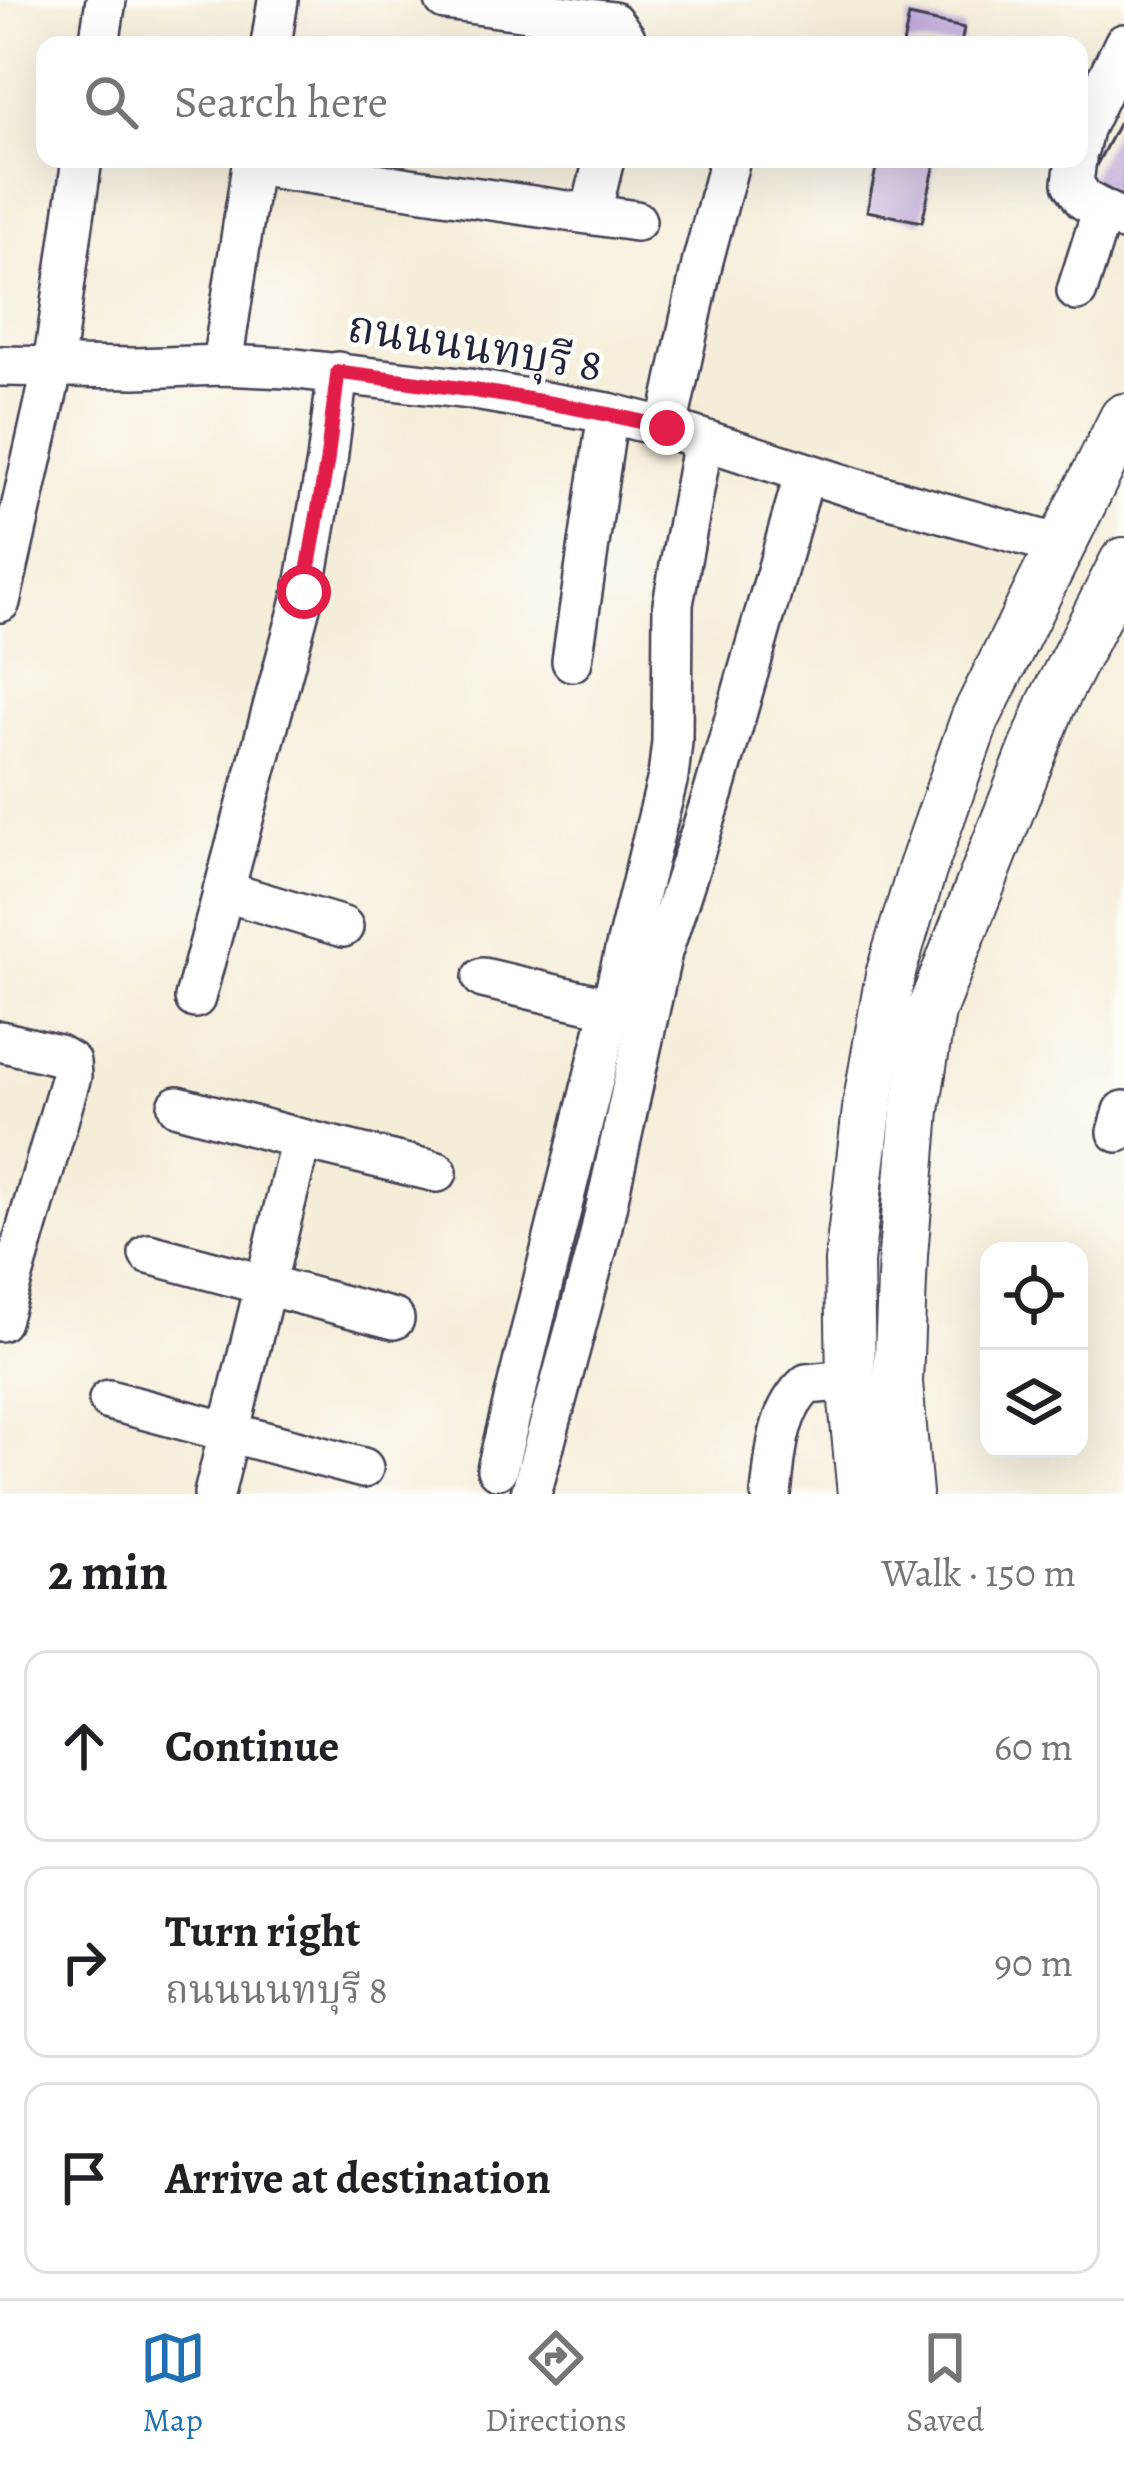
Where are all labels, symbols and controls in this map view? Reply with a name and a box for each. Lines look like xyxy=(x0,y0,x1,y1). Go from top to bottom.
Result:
search box xyxy=(36,36,1088,168)
icon: search xyxy=(78,69,144,135)
text: Search here xyxy=(174,71,388,133)
street label: ถนนนนทบุรี 8 xyxy=(343,295,607,397)
route end xyxy=(640,401,694,455)
route start xyxy=(277,565,331,619)
map controls xyxy=(980,1242,1088,1458)
button: locate xyxy=(980,1242,1088,1350)
button: layers xyxy=(980,1350,1088,1458)
text: 2 min xyxy=(48,1537,168,1607)
text: Walk · 150 m xyxy=(881,1546,1076,1599)
icon: ahead xyxy=(51,1713,117,1779)
text: Continue xyxy=(165,1715,339,1777)
text: 60 m xyxy=(994,1720,1073,1773)
text: Turn right xyxy=(165,1900,360,1962)
icon: right xyxy=(51,1929,117,1995)
text: 90 m xyxy=(994,1936,1073,1989)
text: ถนนนนทบุรี 8 xyxy=(165,1963,388,2016)
icon: arrive xyxy=(51,2145,117,2211)
text: Arrive at destination xyxy=(165,2147,551,2209)
tab: Map xyxy=(140,2325,206,2442)
tab: Directions xyxy=(485,2325,627,2442)
tab: Saved xyxy=(906,2325,984,2442)

